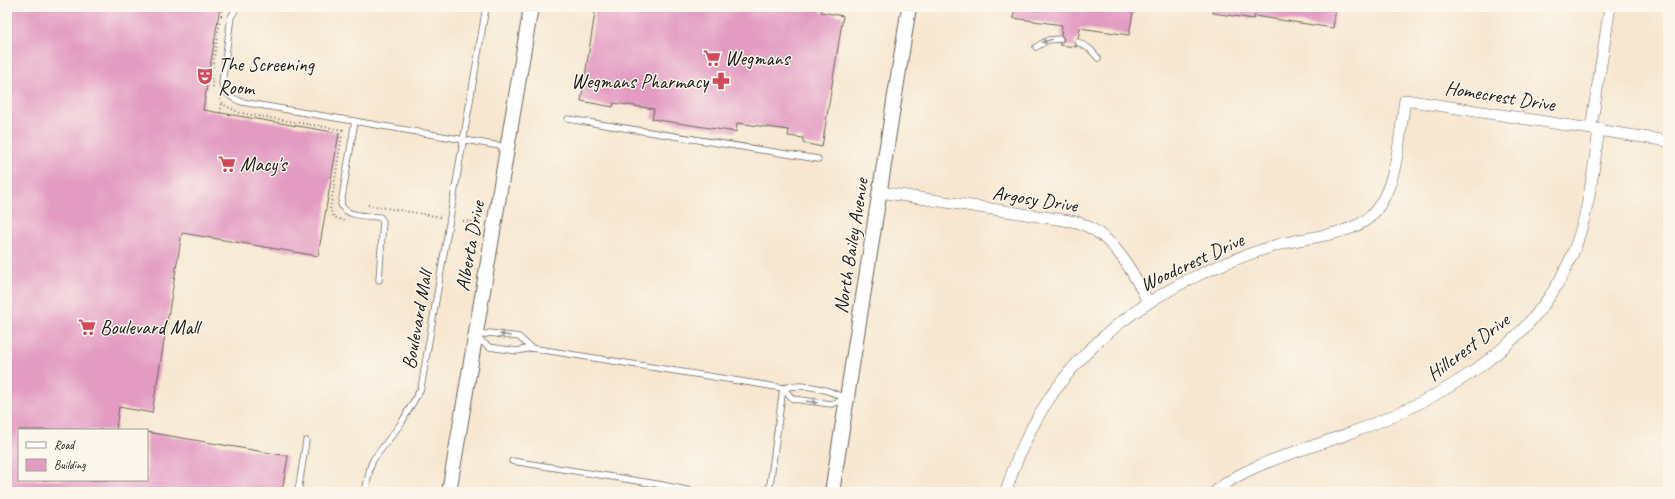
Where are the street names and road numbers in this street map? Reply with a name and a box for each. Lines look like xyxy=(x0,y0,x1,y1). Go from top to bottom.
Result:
street label: Homecrest Drive xyxy=(1443,75,1558,117)
street label: North Bailey Avenue xyxy=(828,175,874,315)
street label: Argosy Drive xyxy=(991,180,1081,218)
street label: Alberta Drive xyxy=(450,198,490,293)
street label: Woodcrest Drive xyxy=(1136,227,1249,297)
street label: Boulevard Mall xyxy=(396,265,439,371)
street label: Hillcrest Drive xyxy=(1422,307,1516,386)

